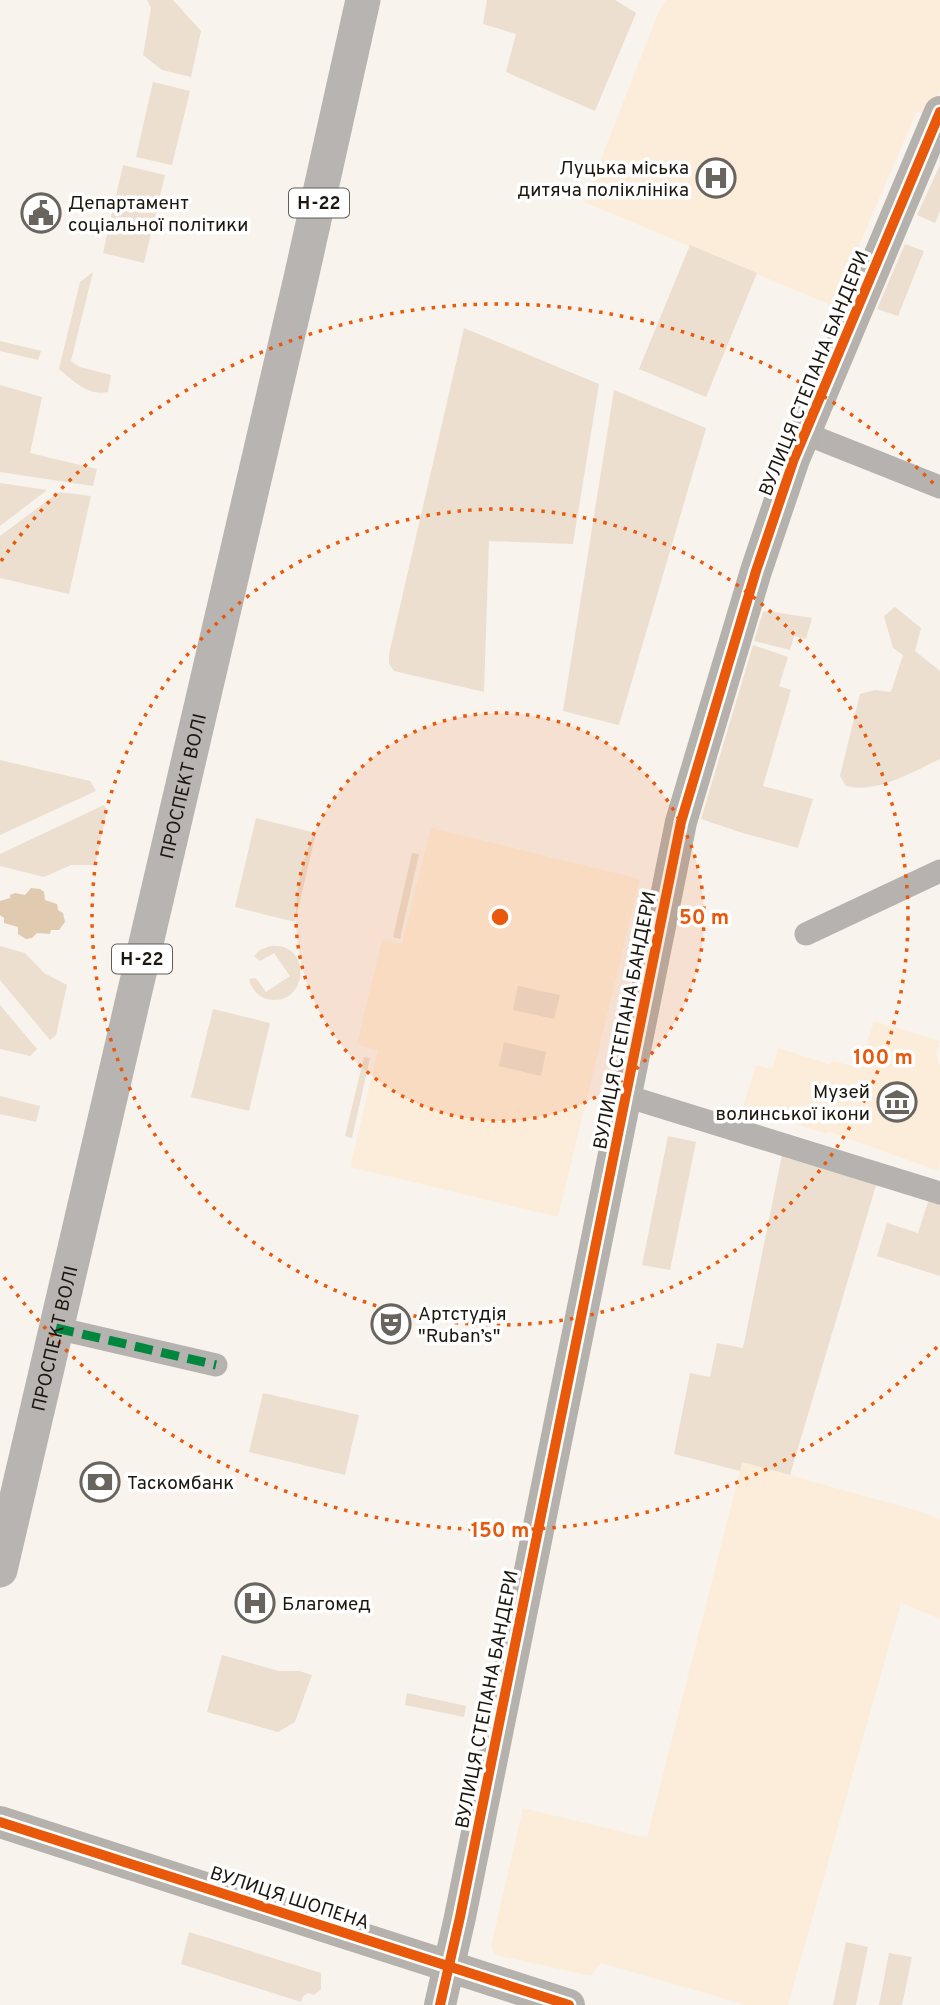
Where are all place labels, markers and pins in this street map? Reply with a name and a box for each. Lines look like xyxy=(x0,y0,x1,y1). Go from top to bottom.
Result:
place label: Луцька міська дитяча поліклініка xyxy=(518,157,689,203)
hospital icon: Луцька міська дитяча поліклініка xyxy=(695,157,737,199)
public building icon: Департамент соціальної політики xyxy=(20,192,62,234)
place label: Департамент соціальної політики xyxy=(68,192,248,238)
centre of rings xyxy=(488,905,512,929)
place label: Музей волинської ікони xyxy=(716,1081,870,1127)
museum icon: Музей волинської ікони xyxy=(876,1081,918,1123)
theatre icon: Артстудія "Ruban’s" xyxy=(370,1303,412,1345)
place label: Артстудія "Ruban’s" xyxy=(418,1303,507,1349)
bank icon: Таскомбанк xyxy=(79,1461,121,1503)
place label: Таскомбанк xyxy=(127,1472,234,1496)
hospital icon: Благомед xyxy=(234,1582,276,1624)
place label: Благомед xyxy=(282,1593,371,1617)

